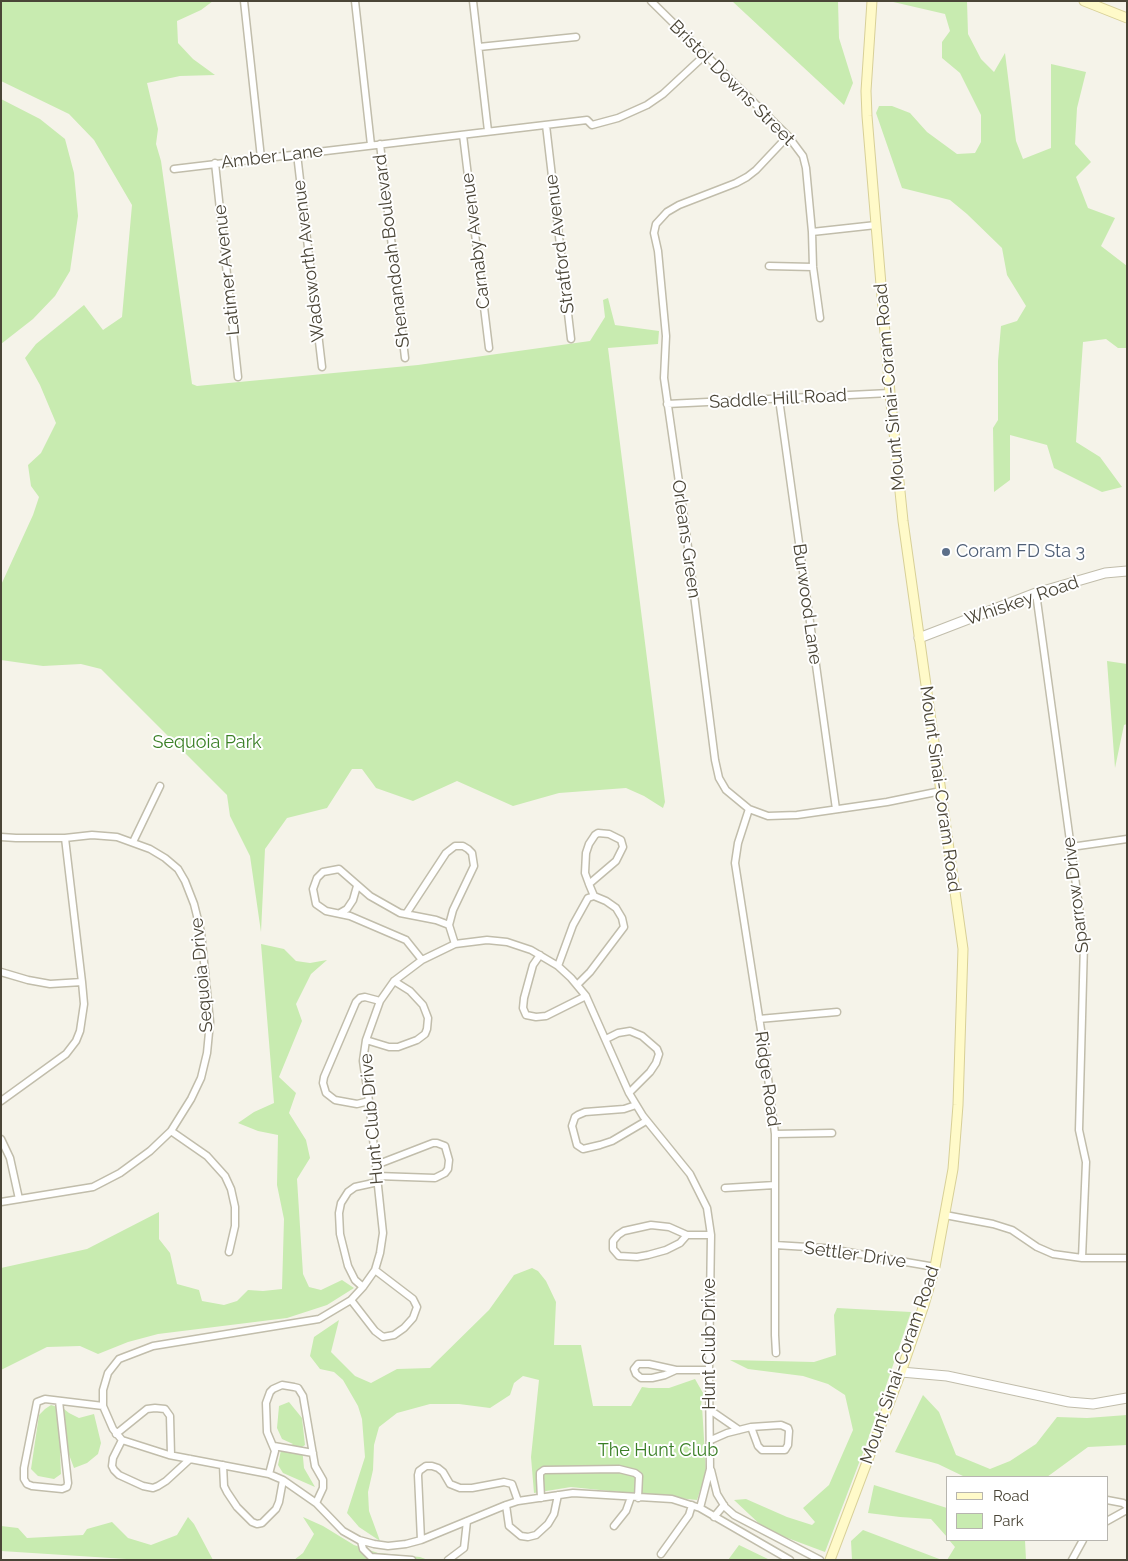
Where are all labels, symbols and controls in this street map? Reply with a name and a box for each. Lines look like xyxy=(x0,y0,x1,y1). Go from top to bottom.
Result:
street label: Bristol Downs Street xyxy=(665,16,799,150)
street label: Amber Lane xyxy=(220,140,324,174)
street label: Shenandoah Boulevard xyxy=(369,153,415,349)
street label: Carnaby Avenue xyxy=(457,172,495,310)
street label: Stratford Avenue xyxy=(541,173,579,315)
street label: Wadsworth Avenue xyxy=(288,179,330,343)
street label: Latimer Avenue xyxy=(209,204,245,336)
street label: Mount Sinai-Coram Road xyxy=(870,282,910,492)
street label: Saddle Hill Road xyxy=(709,385,847,413)
street label: Orleans Green xyxy=(667,478,705,600)
place label: Coram FD Sta 3 xyxy=(956,541,1085,563)
street label: Burwood Lane xyxy=(788,542,826,666)
marker: Coram FD Sta 3 xyxy=(940,546,952,558)
street label: Whiskey Road xyxy=(962,571,1082,631)
street label: Mount Sinai-Coram Road xyxy=(915,684,965,894)
park label: Sequoia Park xyxy=(152,732,262,754)
street label: Sparrow Drive xyxy=(1058,836,1094,954)
street label: Sequoia Drive xyxy=(186,917,218,1033)
street label: Ridge Road xyxy=(750,1030,784,1128)
street label: Hunt Club Drive xyxy=(356,1053,388,1185)
street label: Settler Drive xyxy=(803,1237,907,1273)
street label: Mount Sinai-Coram Road xyxy=(856,1263,944,1467)
street label: Hunt Club Drive xyxy=(699,1278,721,1410)
park label: The Hunt Club xyxy=(598,1440,718,1462)
legend xyxy=(946,1476,1108,1541)
text: Road xyxy=(993,1487,1029,1505)
text: Park xyxy=(993,1512,1024,1530)

